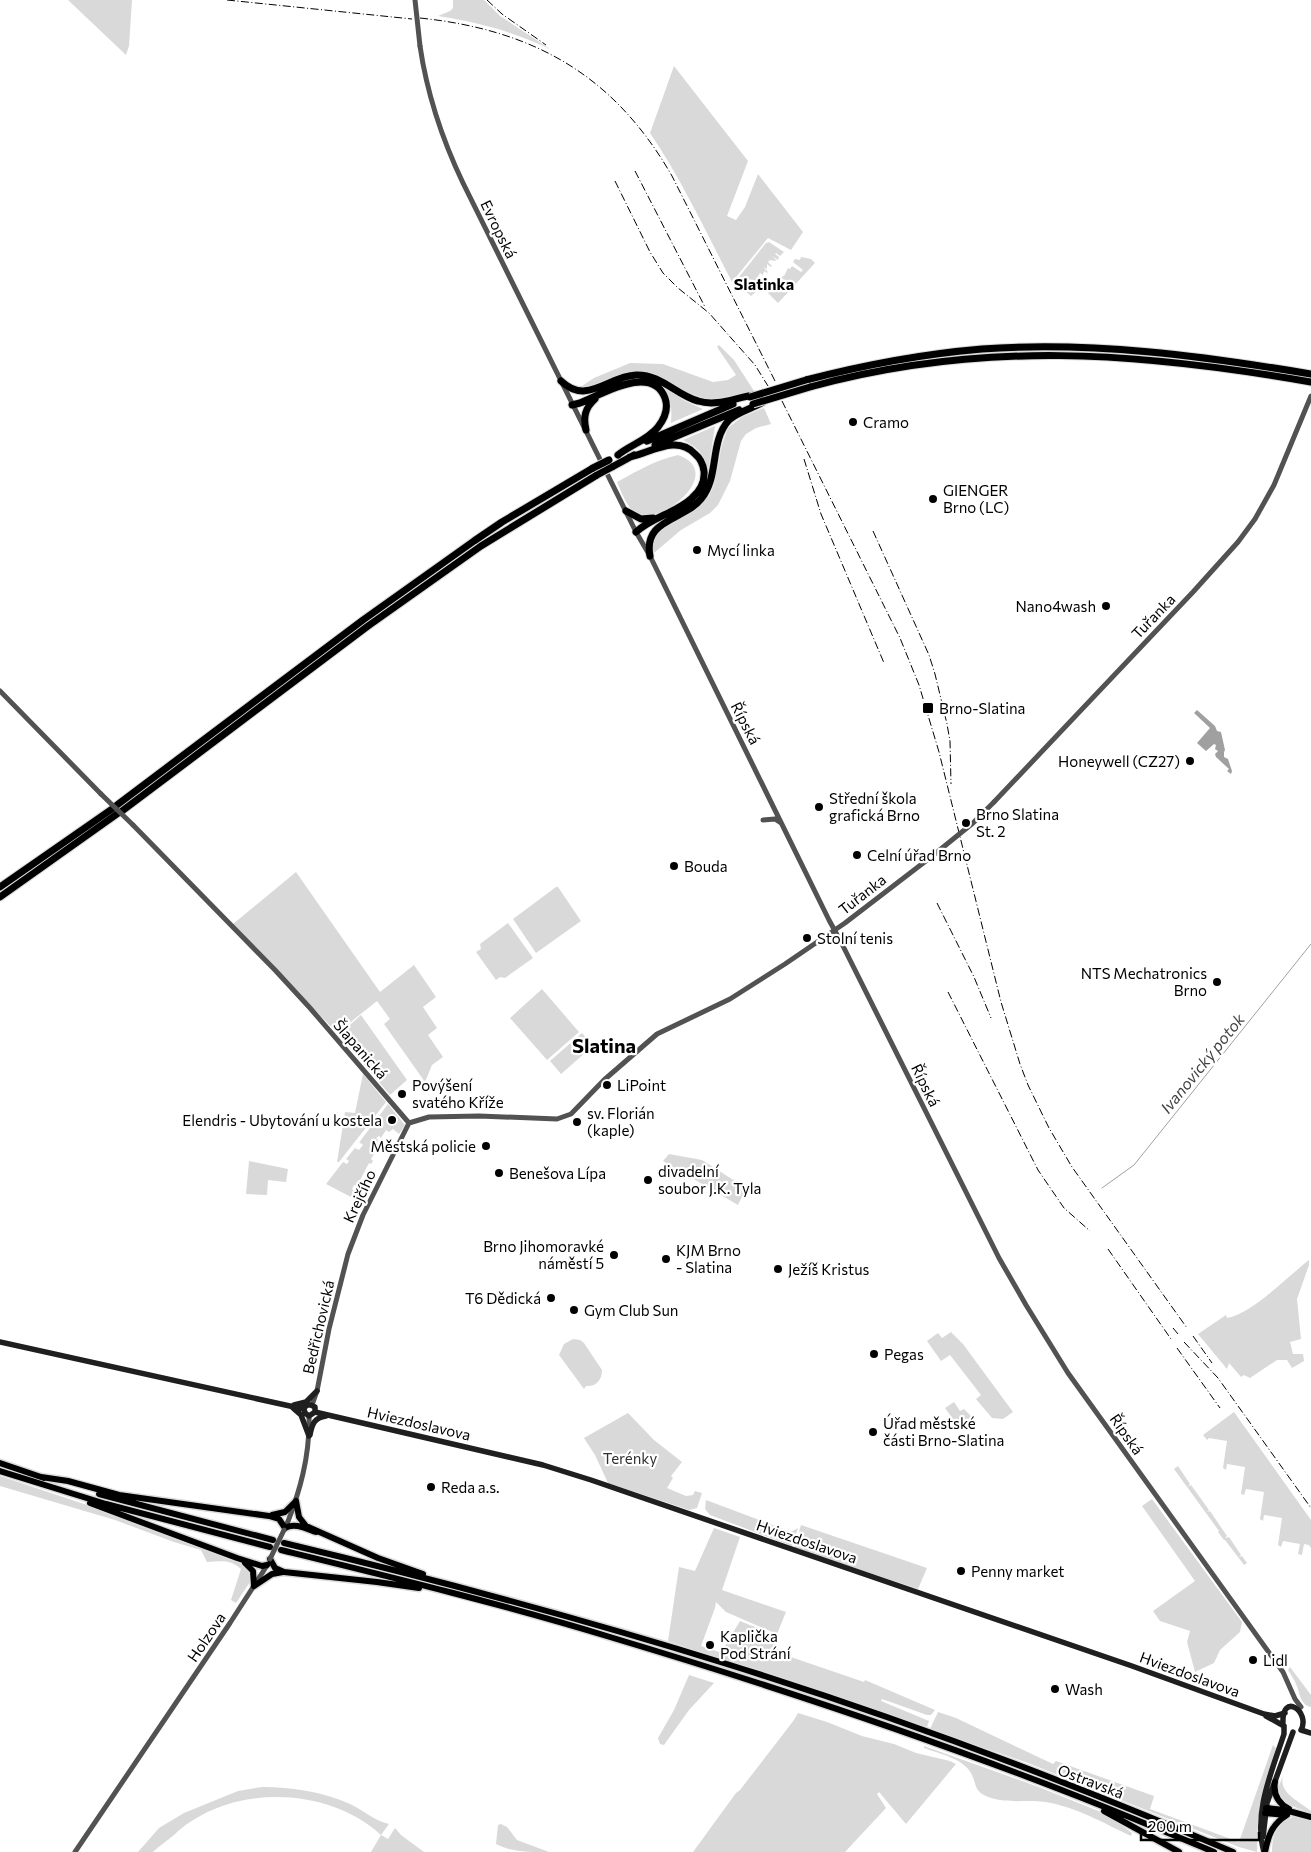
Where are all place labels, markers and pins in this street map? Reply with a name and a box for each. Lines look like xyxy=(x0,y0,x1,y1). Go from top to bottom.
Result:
place label: Cramo xyxy=(863,413,909,431)
marker: Cramo xyxy=(847,416,859,428)
place label: GIENGER Brno (LC) xyxy=(943,481,1009,516)
marker: GIENGER Brno (LC) xyxy=(927,493,939,505)
place label: Mycí linka xyxy=(707,541,775,559)
marker: Mycí linka xyxy=(691,544,703,556)
place label: Nano4wash xyxy=(1015,597,1096,615)
marker: Nano4wash xyxy=(1100,600,1112,612)
place label: Brno-Slatina xyxy=(939,699,1025,717)
marker: Brno-Slatina xyxy=(921,701,935,715)
place label: Honeywell (CZ27) xyxy=(1058,752,1180,770)
marker: Honeywell (CZ27) xyxy=(1184,755,1196,767)
place label: Střední škola grafická Brno xyxy=(829,789,920,824)
marker: Střední škola grafická Brno xyxy=(813,801,825,813)
place label: Brno Slatina St. 2 xyxy=(976,805,1059,840)
marker: Brno Slatina St. 2 xyxy=(960,817,972,829)
place label: Celní úřad Brno xyxy=(867,846,971,864)
marker: Celní úřad Brno xyxy=(851,849,863,861)
place label: Bouda xyxy=(684,857,728,875)
marker: Bouda xyxy=(668,860,680,872)
place label: Stolní tenis xyxy=(817,929,893,947)
marker: Stolní tenis xyxy=(801,932,813,944)
place label: NTS Mechatronics Brno xyxy=(1081,964,1207,999)
marker: NTS Mechatronics Brno xyxy=(1211,976,1223,988)
place label: Povýšení svatého Kříže xyxy=(412,1076,504,1111)
place label: LiPoint xyxy=(617,1076,666,1094)
marker: LiPoint xyxy=(601,1079,613,1091)
marker: Povýšení svatého Kříže xyxy=(396,1088,408,1100)
place label: sv. Florián (kaple) xyxy=(587,1104,655,1139)
place label: Elendris - Ubytování u kostela xyxy=(182,1111,382,1129)
marker: Elendris - Ubytování u kostela xyxy=(386,1114,398,1126)
marker: sv. Florián (kaple) xyxy=(571,1116,583,1128)
place label: Městská policie xyxy=(371,1137,476,1155)
marker: Městská policie xyxy=(480,1140,492,1152)
place label: divadelní soubor J.K. Tyla xyxy=(658,1162,761,1197)
place label: Benešova Lípa xyxy=(509,1164,606,1182)
marker: Benešova Lípa xyxy=(493,1167,505,1179)
marker: divadelní soubor J.K. Tyla xyxy=(642,1174,654,1186)
place label: Brno Jihomoravké náměstí 5 xyxy=(483,1237,604,1272)
place label: KJM Brno - Slatina xyxy=(676,1241,741,1276)
marker: Brno Jihomoravké náměstí 5 xyxy=(608,1249,620,1261)
marker: KJM Brno - Slatina xyxy=(660,1253,672,1265)
place label: Ježíš Kristus xyxy=(788,1260,870,1278)
marker: Ježíš Kristus xyxy=(772,1263,784,1275)
place label: T6 Dědická xyxy=(465,1289,541,1307)
marker: T6 Dědická xyxy=(545,1292,557,1304)
place label: Gym Club Sun xyxy=(584,1301,678,1319)
marker: Gym Club Sun xyxy=(568,1304,580,1316)
place label: Pegas xyxy=(884,1345,924,1363)
marker: Pegas xyxy=(868,1348,880,1360)
place label: Úřad městské části Brno-Slatina xyxy=(883,1413,1004,1449)
marker: Úřad městské části Brno-Slatina xyxy=(867,1426,879,1438)
place label: Reda a.s. xyxy=(441,1478,500,1496)
marker: Reda a.s. xyxy=(425,1481,437,1493)
place label: Penny market xyxy=(971,1562,1064,1580)
marker: Penny market xyxy=(955,1565,967,1577)
place label: Kaplička Pod Strání xyxy=(720,1627,792,1662)
marker: Kaplička Pod Strání xyxy=(704,1639,716,1651)
place label: Lidl xyxy=(1263,1651,1288,1669)
marker: Lidl xyxy=(1247,1654,1259,1666)
place label: Wash xyxy=(1065,1680,1103,1698)
marker: Wash xyxy=(1049,1683,1061,1695)

